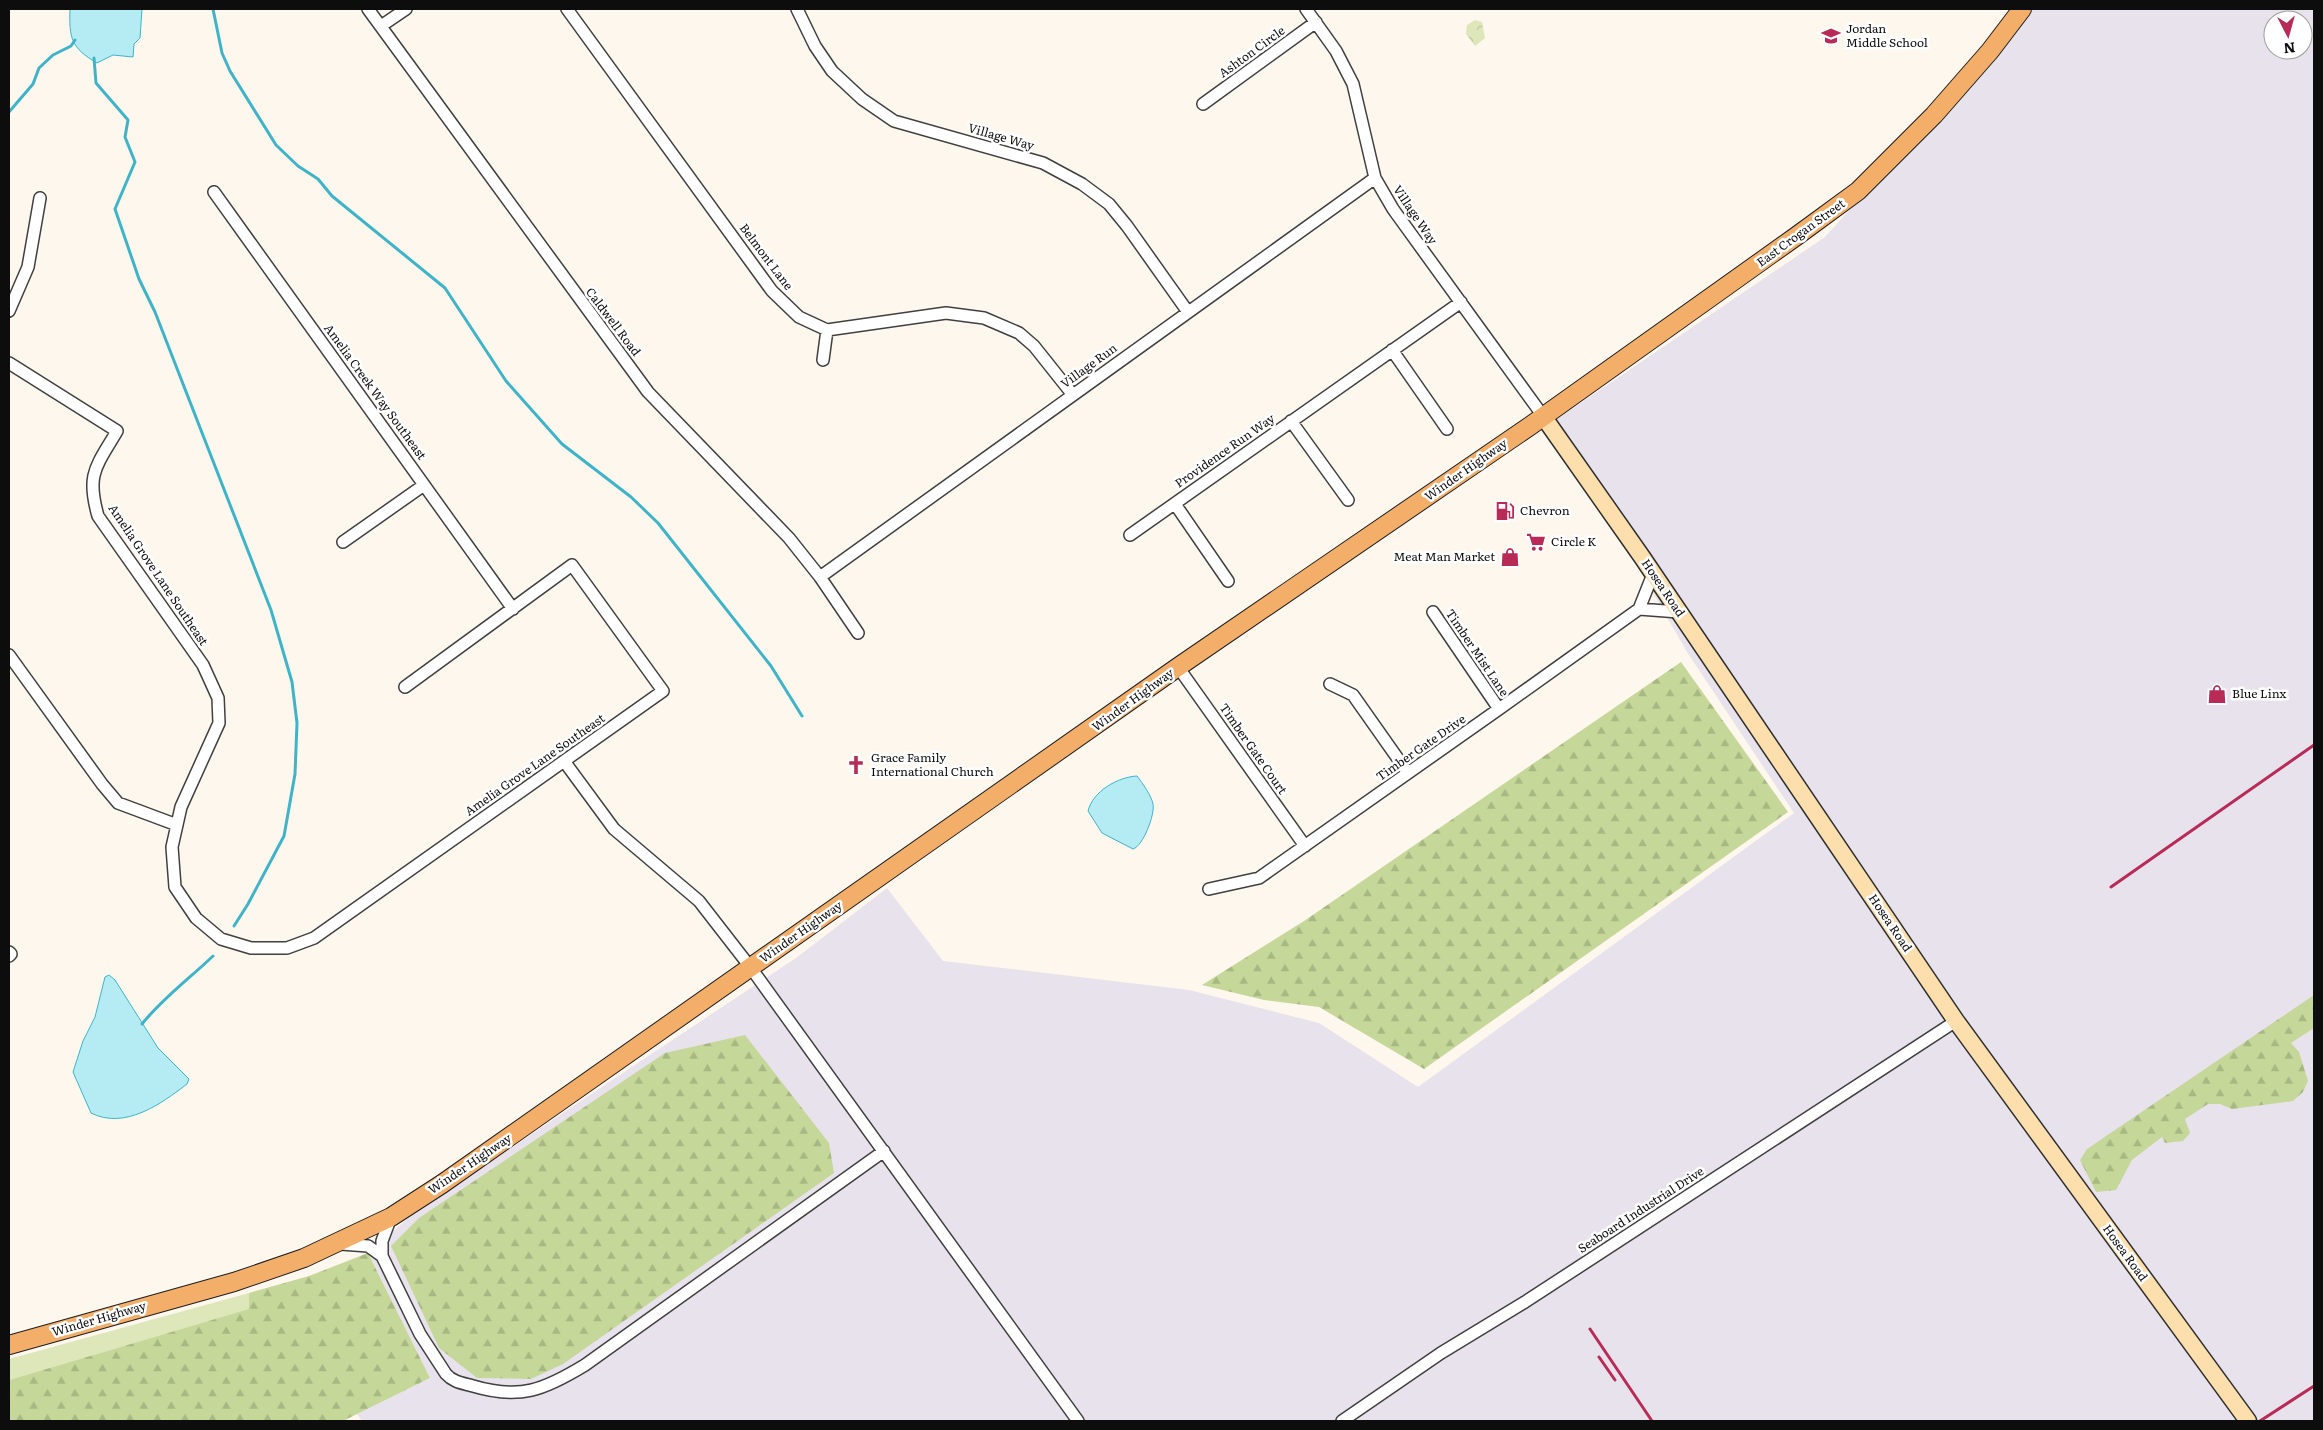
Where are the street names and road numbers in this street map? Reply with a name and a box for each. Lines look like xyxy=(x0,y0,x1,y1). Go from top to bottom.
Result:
street label: Ashton Circle xyxy=(1215,21,1288,81)
street label: Village Way xyxy=(966,118,1036,154)
street label: Village Way xyxy=(1389,181,1442,248)
street label: East Crogan Street xyxy=(1753,194,1848,270)
street label: Belmont Lane xyxy=(736,219,798,293)
street label: Caldwell Road xyxy=(582,283,646,360)
street label: Amelia Creek Way Southeast xyxy=(320,320,431,463)
street label: Village Run xyxy=(1056,338,1120,392)
street label: Providence Run Way xyxy=(1171,409,1278,491)
street label: Winder Highway xyxy=(1420,434,1510,504)
street label: Amelia Grove Lane Southeast xyxy=(105,500,213,649)
street label: Hosea Road xyxy=(1638,555,1690,621)
street label: Timber Mist Lane xyxy=(1442,605,1514,700)
street label: Winder Highway xyxy=(1088,663,1177,735)
street label: Timber Gate Court xyxy=(1216,699,1292,798)
street label: Amelia Grove Lane Southeast xyxy=(461,709,608,820)
street label: Timber Gate Drive xyxy=(1372,710,1469,785)
street label: Hosea Road xyxy=(1865,890,1917,956)
street label: Winder Highway xyxy=(755,896,845,966)
street label: Winder Highway xyxy=(424,1128,515,1198)
street label: Seaboard Industrial Drive xyxy=(1574,1162,1707,1257)
street label: Hosea Road xyxy=(2099,1220,2153,1285)
street label: Winder Highway xyxy=(50,1296,148,1340)

